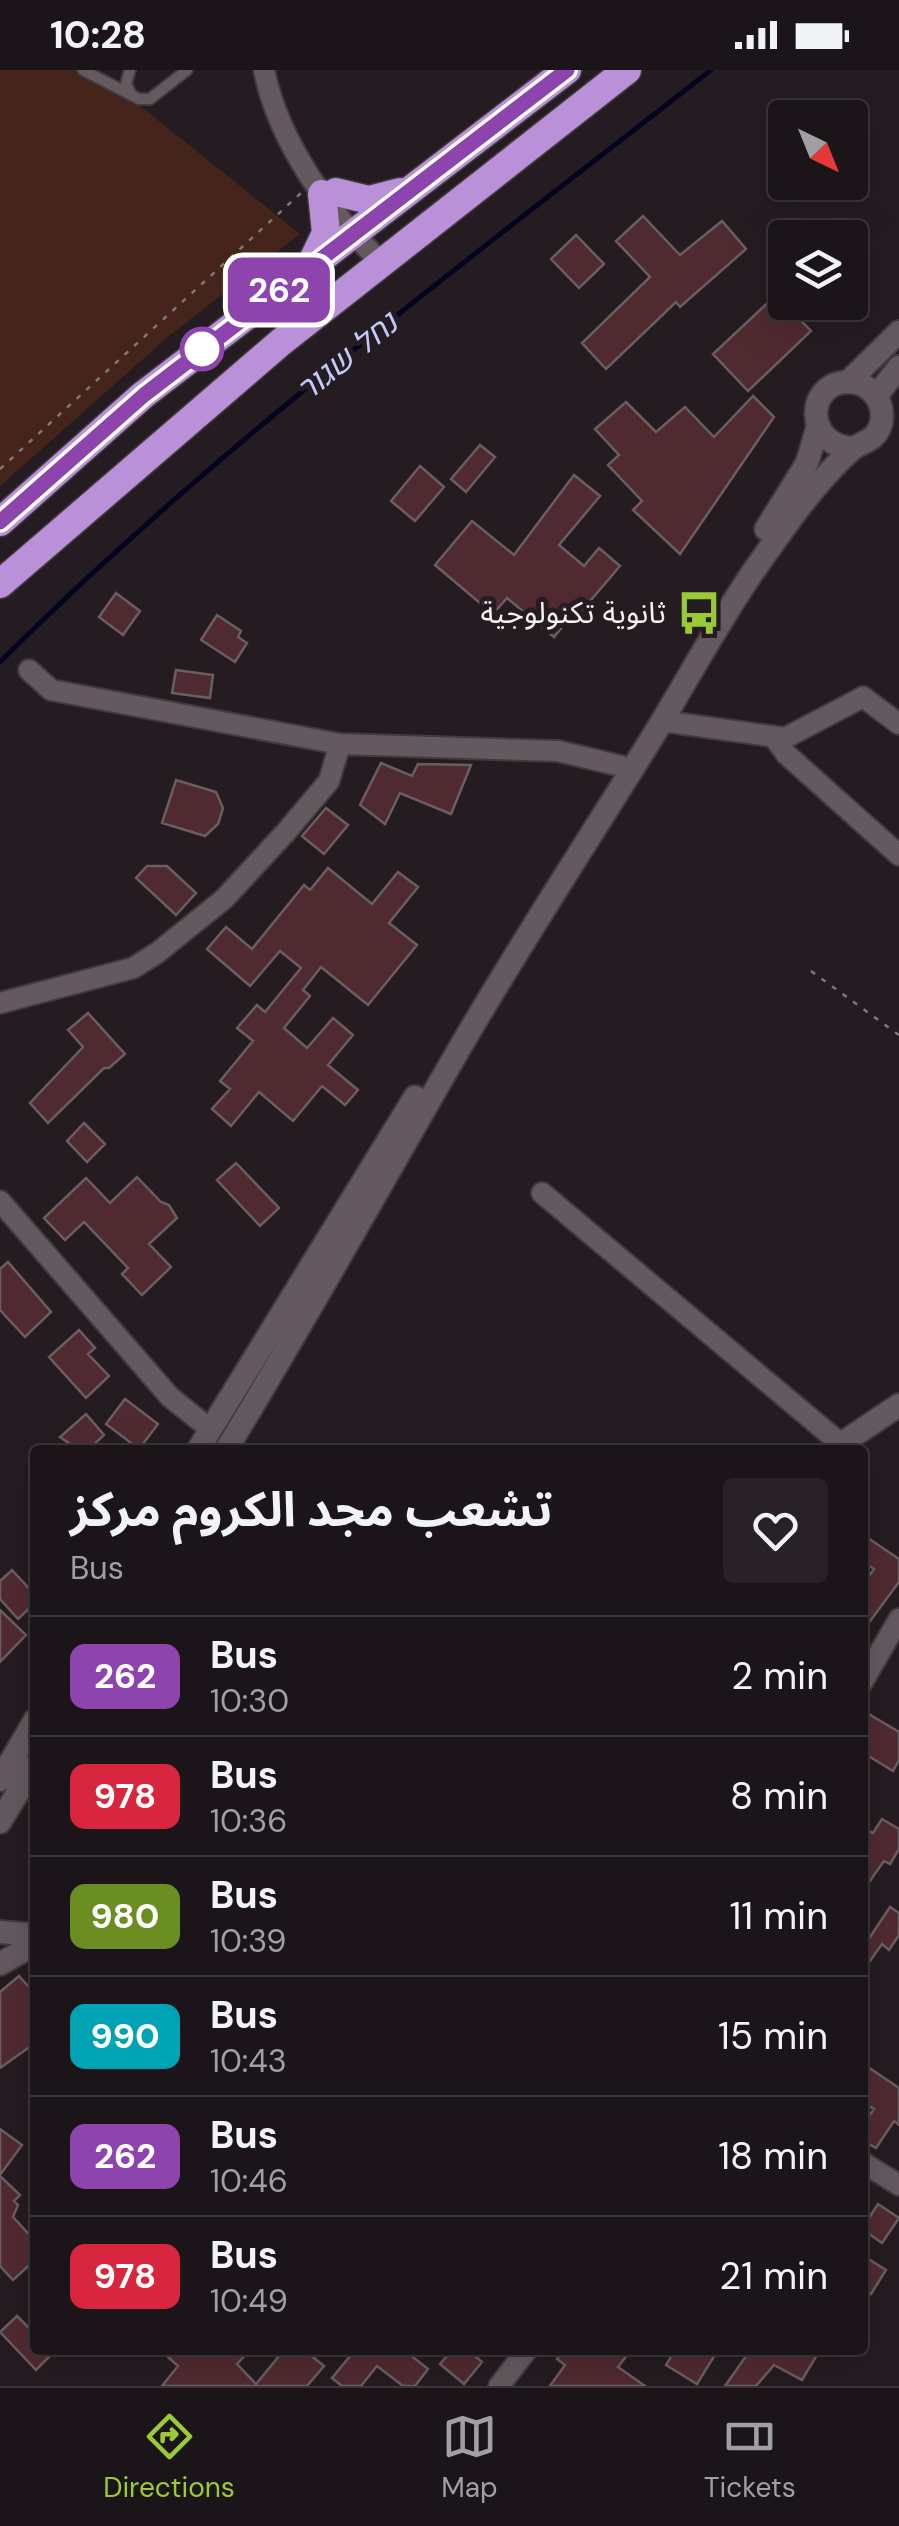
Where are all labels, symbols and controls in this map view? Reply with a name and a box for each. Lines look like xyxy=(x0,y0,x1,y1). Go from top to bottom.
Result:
text: 10:28 xyxy=(50,10,146,60)
north arrow xyxy=(768,100,868,200)
map controls xyxy=(768,100,868,320)
button: layers xyxy=(768,220,868,320)
line badge: 262 xyxy=(222,258,336,322)
text: 262 xyxy=(248,267,310,313)
water label: נחל שגור xyxy=(287,301,408,410)
unlabelled marker xyxy=(181,328,223,370)
bus stop icon: ثانوية تكنولوجية xyxy=(675,589,723,637)
place label: ثانوية تكنولوجية xyxy=(480,593,666,632)
text: تشعب مجد الكروم مركز xyxy=(70,1478,553,1541)
button: heart xyxy=(723,1478,828,1583)
text: Bus xyxy=(70,1547,124,1589)
text: Bus xyxy=(210,1630,278,1680)
text: 2 min xyxy=(731,1651,828,1701)
text: 262 xyxy=(94,1653,156,1699)
text: 10:30 xyxy=(210,1680,289,1722)
text: Bus xyxy=(210,1750,278,1800)
text: 8 min xyxy=(730,1771,828,1821)
text: 978 xyxy=(94,1773,156,1819)
text: 10:36 xyxy=(210,1800,287,1842)
text: Bus xyxy=(210,1870,278,1920)
text: 11 min xyxy=(729,1891,828,1941)
text: 980 xyxy=(91,1893,159,1939)
text: 10:39 xyxy=(210,1920,286,1962)
text: Bus xyxy=(210,1990,278,2040)
text: 15 min xyxy=(718,2011,828,2061)
text: 990 xyxy=(90,2013,160,2059)
text: 10:43 xyxy=(210,2040,287,2082)
text: Bus xyxy=(210,2110,278,2160)
text: 18 min xyxy=(718,2131,828,2181)
text: 262 xyxy=(94,2133,156,2179)
text: 10:46 xyxy=(210,2160,288,2202)
text: Bus xyxy=(210,2230,278,2280)
text: 21 min xyxy=(719,2251,828,2301)
text: 978 xyxy=(94,2253,156,2299)
text: 10:49 xyxy=(210,2280,288,2322)
tab: Directions xyxy=(103,2409,235,2506)
tab: Map xyxy=(441,2409,498,2506)
tab: Tickets xyxy=(704,2409,796,2506)

